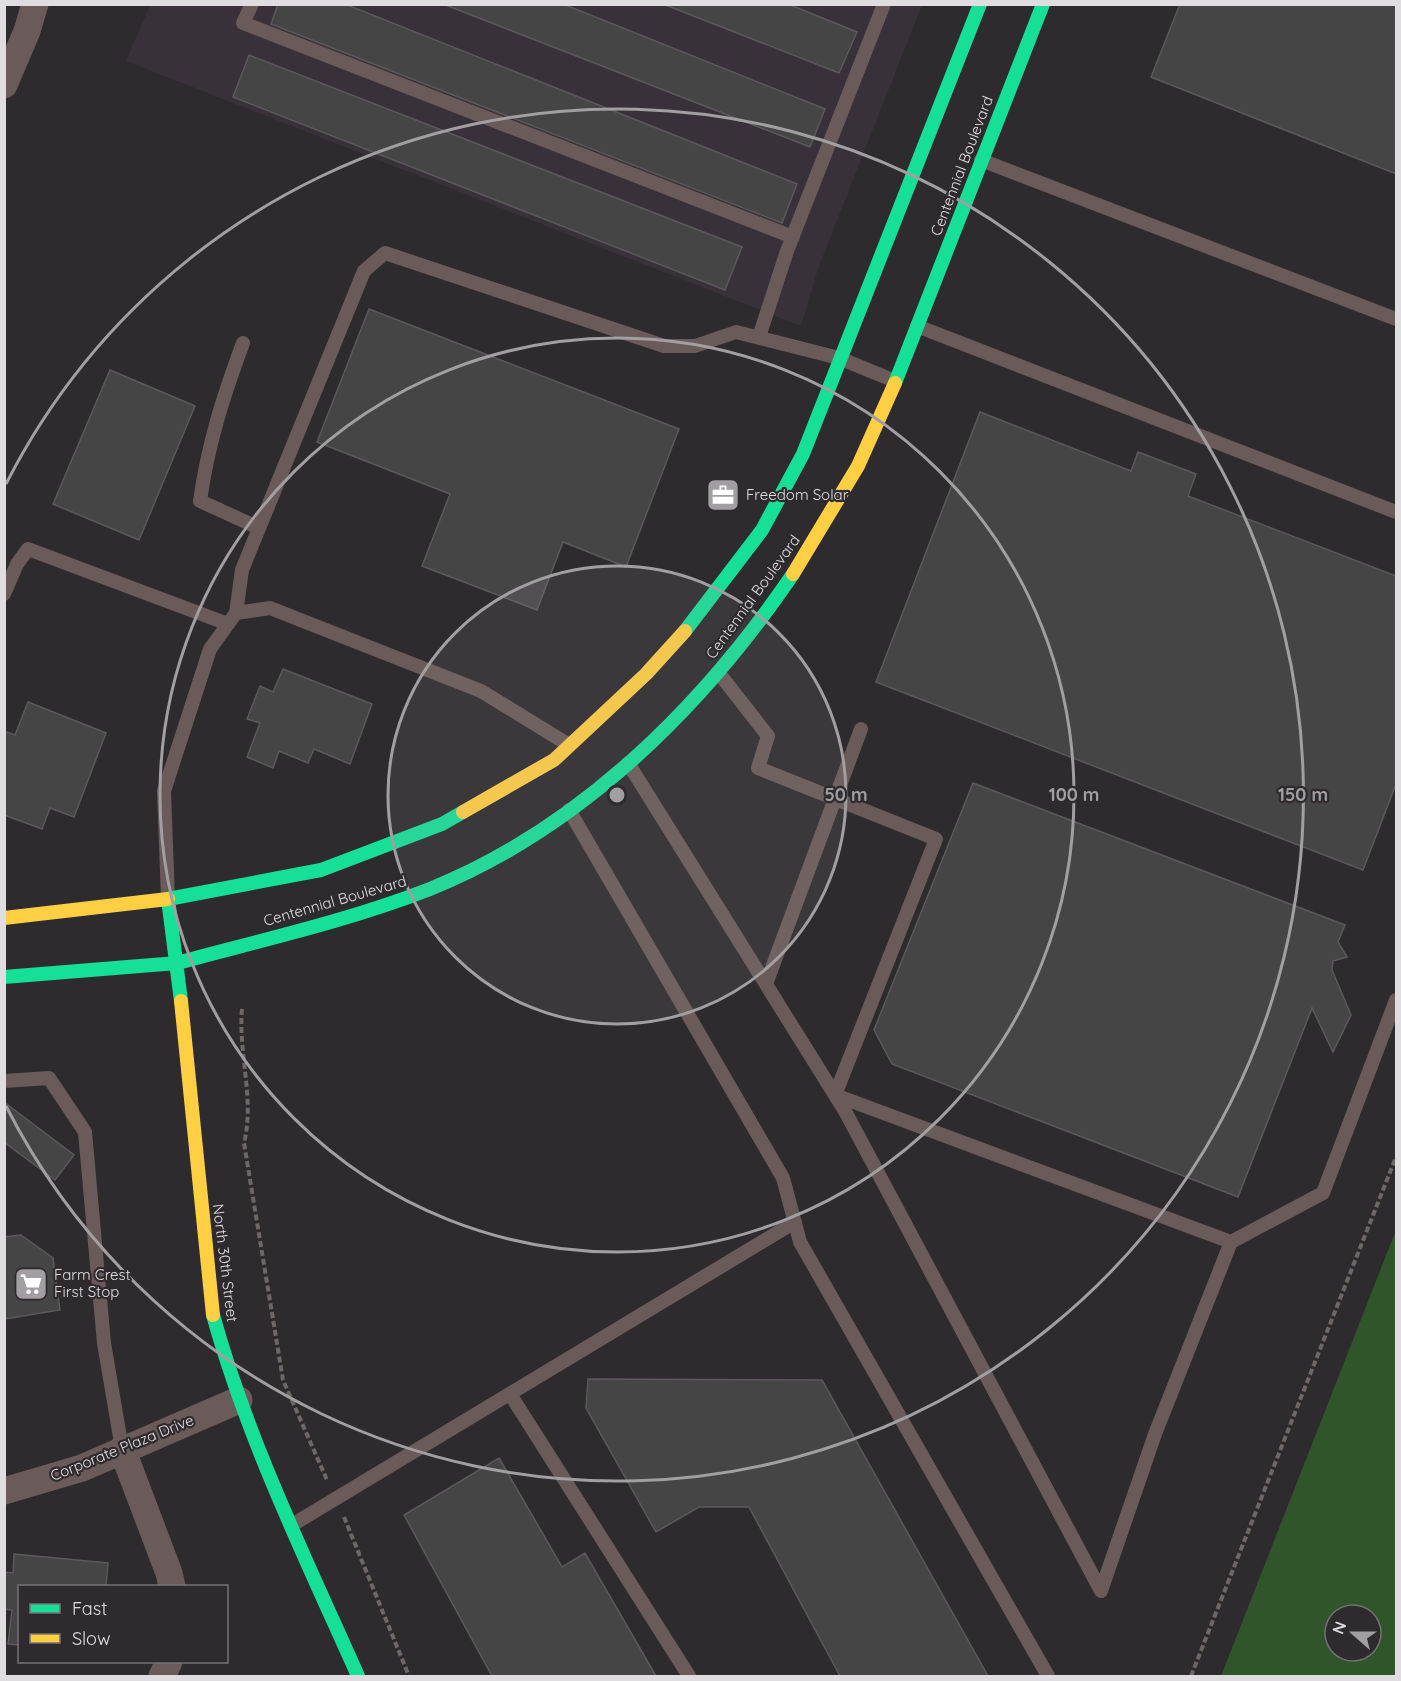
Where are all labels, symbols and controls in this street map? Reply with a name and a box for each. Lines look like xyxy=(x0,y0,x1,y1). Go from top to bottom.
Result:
street label: Centennial Boulevard xyxy=(926,93,997,238)
office icon: Freedom Solar xyxy=(705,477,741,513)
place label: Freedom Solar xyxy=(746,485,849,504)
street label: Centennial Boulevard xyxy=(701,531,804,662)
text: 50 m xyxy=(824,783,868,806)
text: 100 m xyxy=(1049,783,1099,806)
text: 150 m xyxy=(1278,783,1328,806)
centre of rings xyxy=(607,785,627,805)
street label: Centennial Boulevard xyxy=(261,871,409,930)
street label: North 30th Street xyxy=(209,1203,242,1323)
place label: Farm Crest First Stop xyxy=(54,1265,131,1301)
supermarket icon: Farm Crest First Stop xyxy=(13,1266,49,1302)
street label: Corporate Plaza Drive xyxy=(47,1410,196,1485)
legend xyxy=(18,1585,228,1663)
text: Fast xyxy=(72,1597,107,1620)
north arrow xyxy=(1323,1603,1383,1663)
text: N xyxy=(1328,1619,1350,1637)
text: Slow xyxy=(72,1627,110,1650)

